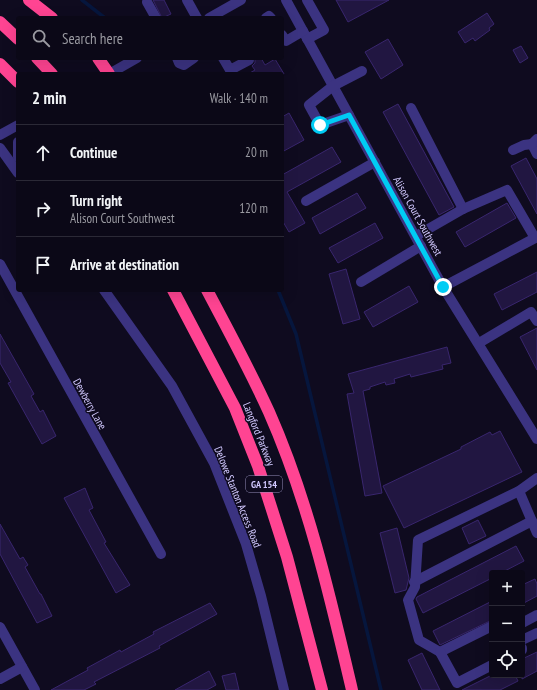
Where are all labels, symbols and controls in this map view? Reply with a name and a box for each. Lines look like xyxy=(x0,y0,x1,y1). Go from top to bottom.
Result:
search box xyxy=(16,16,284,60)
icon: search xyxy=(30,27,52,49)
text: Search here xyxy=(62,29,123,48)
text: 2 min xyxy=(32,87,66,109)
text: Walk · 140 m xyxy=(210,90,268,107)
route start xyxy=(311,116,329,134)
icon: ahead xyxy=(32,142,54,164)
text: Continue xyxy=(70,143,117,162)
text: 20 m xyxy=(245,144,268,161)
street label: Alison Court Southwest xyxy=(390,174,446,258)
text: Turn right xyxy=(70,191,122,210)
icon: right xyxy=(32,198,54,220)
text: 120 m xyxy=(239,200,268,217)
text: Alison Court Southwest xyxy=(70,210,175,227)
icon: arrive xyxy=(32,254,54,276)
text: Arrive at destination xyxy=(70,255,179,274)
route end xyxy=(434,278,452,296)
street label: Dewberry Lane xyxy=(70,376,110,432)
street label: Langford Parkway xyxy=(240,400,278,469)
street label: Delowe Stanton Access Road xyxy=(211,444,265,550)
road number: GA 154 xyxy=(246,476,282,492)
map controls xyxy=(489,570,525,678)
button: + xyxy=(489,570,525,606)
button: − xyxy=(489,606,525,642)
button: locate xyxy=(489,642,525,678)

